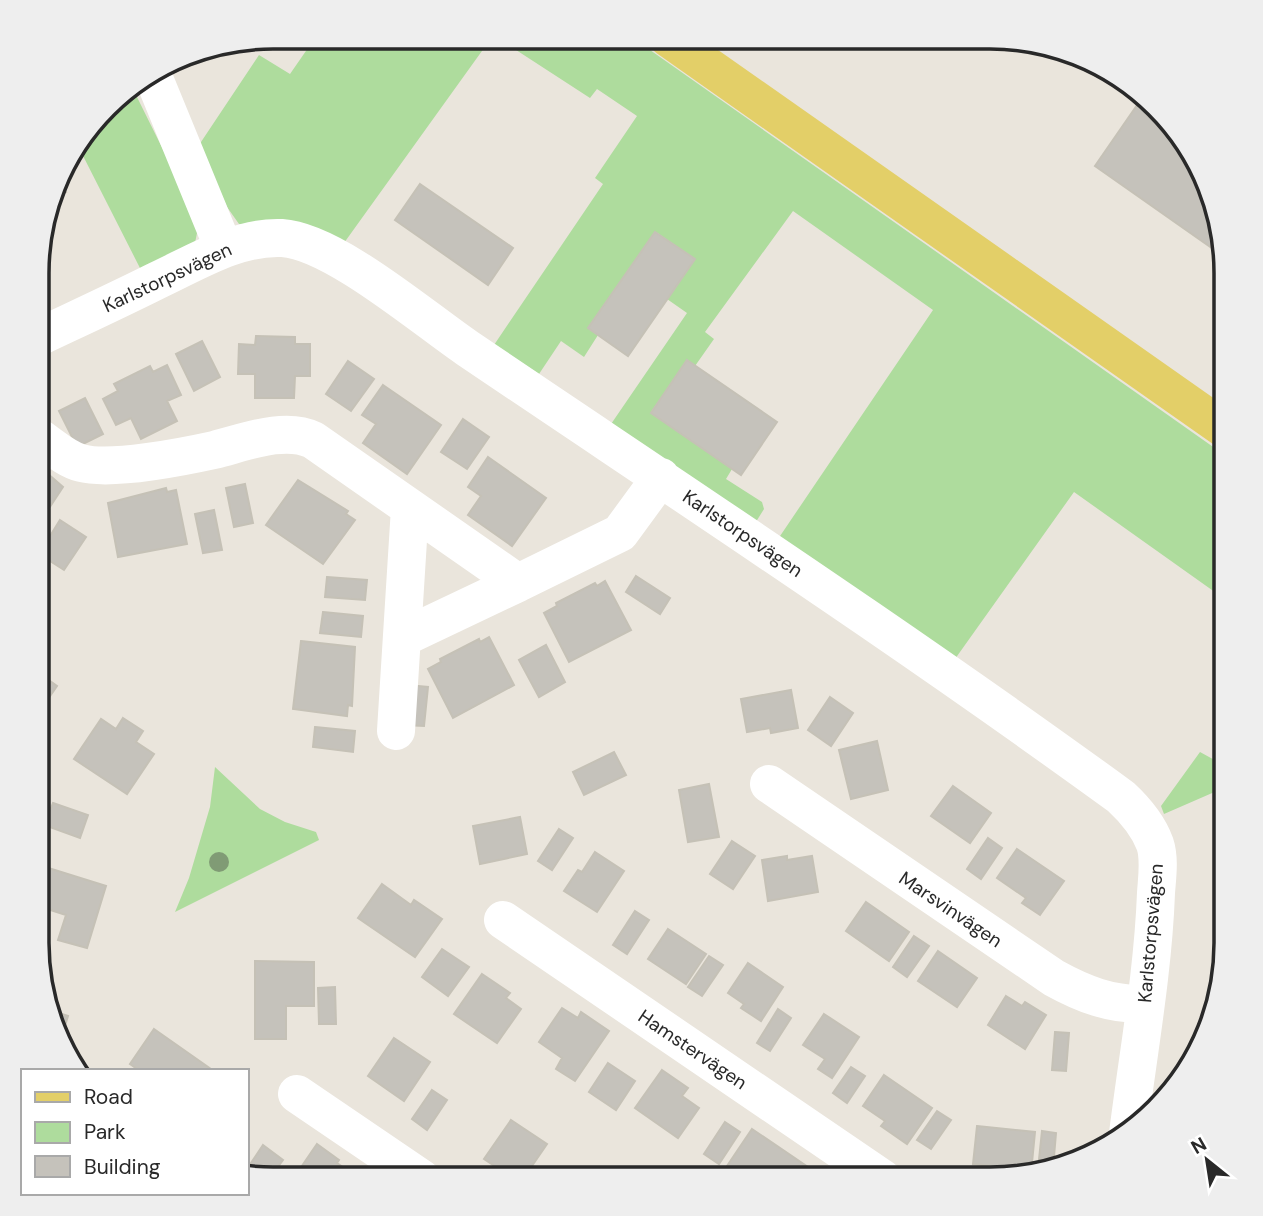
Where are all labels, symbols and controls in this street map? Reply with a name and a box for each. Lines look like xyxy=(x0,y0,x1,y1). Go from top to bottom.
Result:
street label: Karlstorpsvägen xyxy=(99,237,236,318)
street label: Karlstorpsvägen xyxy=(678,484,808,583)
street label: Karlstorpsvägen xyxy=(1132,862,1169,1004)
street label: Marsvinvägen xyxy=(894,866,1007,953)
street label: Hamstervägen xyxy=(633,1004,752,1095)
legend xyxy=(21,1069,248,1195)
text: Road xyxy=(84,1083,133,1111)
text: Park xyxy=(84,1118,126,1146)
north arrow xyxy=(1172,1125,1242,1195)
text: N xyxy=(1186,1131,1211,1160)
text: Building xyxy=(84,1153,161,1181)

